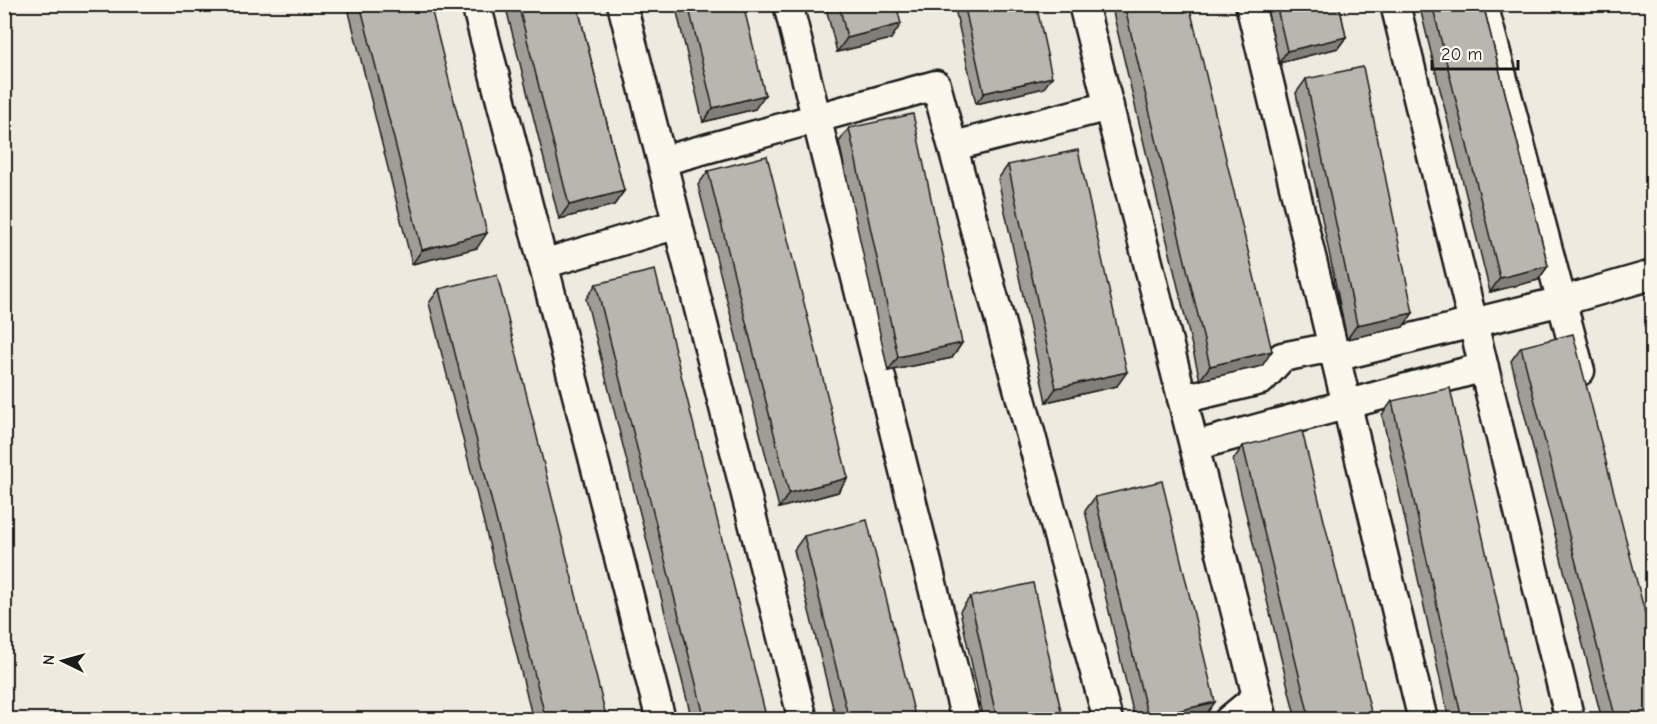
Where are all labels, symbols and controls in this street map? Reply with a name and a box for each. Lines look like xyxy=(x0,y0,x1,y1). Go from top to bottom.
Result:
scale bar xyxy=(1432,33,1518,71)
text: 20 m xyxy=(1441,44,1482,65)
north arrow xyxy=(33,631,93,691)
text: N xyxy=(40,654,58,666)

